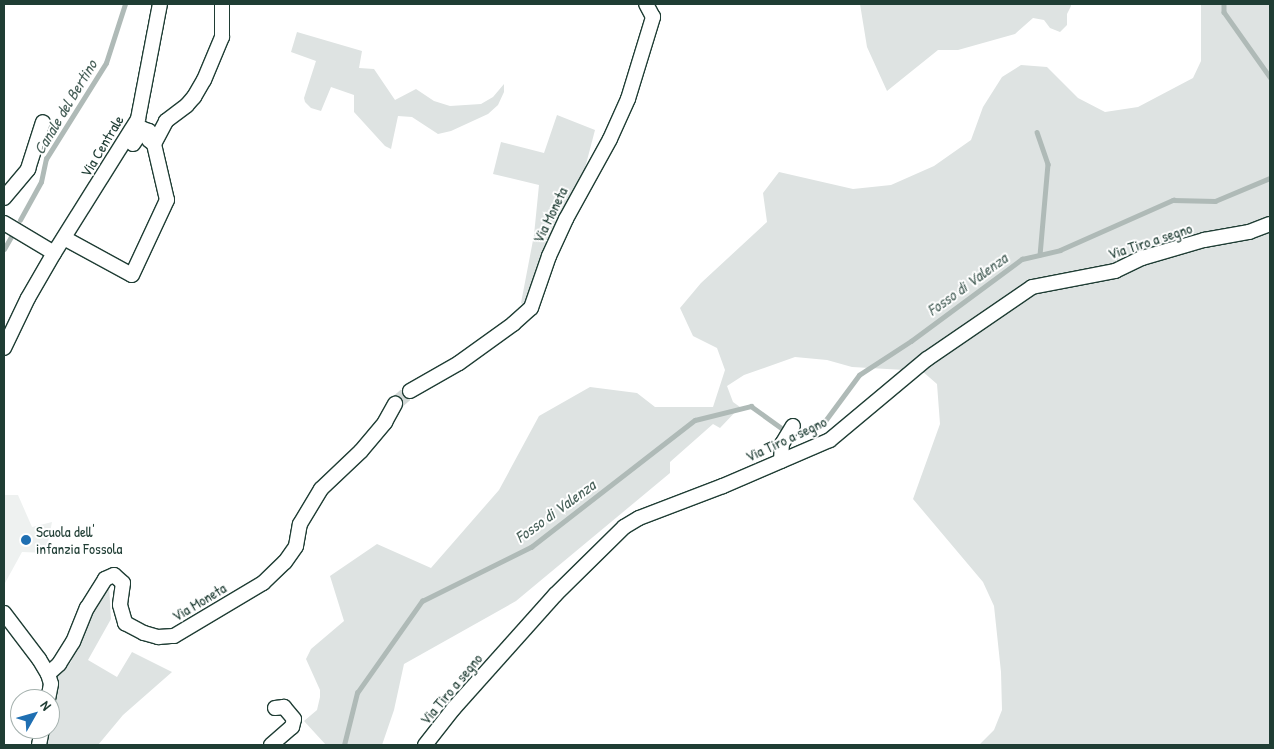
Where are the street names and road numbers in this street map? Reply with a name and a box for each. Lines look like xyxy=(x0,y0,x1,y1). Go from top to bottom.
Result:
street label: Via Centrale xyxy=(77,112,127,180)
street label: Via Moneta xyxy=(529,184,571,246)
street label: Via Tiro a segno xyxy=(1106,219,1194,263)
street label: Via Tiro a segno xyxy=(743,412,829,466)
street label: Via Moneta xyxy=(169,579,229,625)
street label: Via Tiro a segno xyxy=(416,650,486,728)

